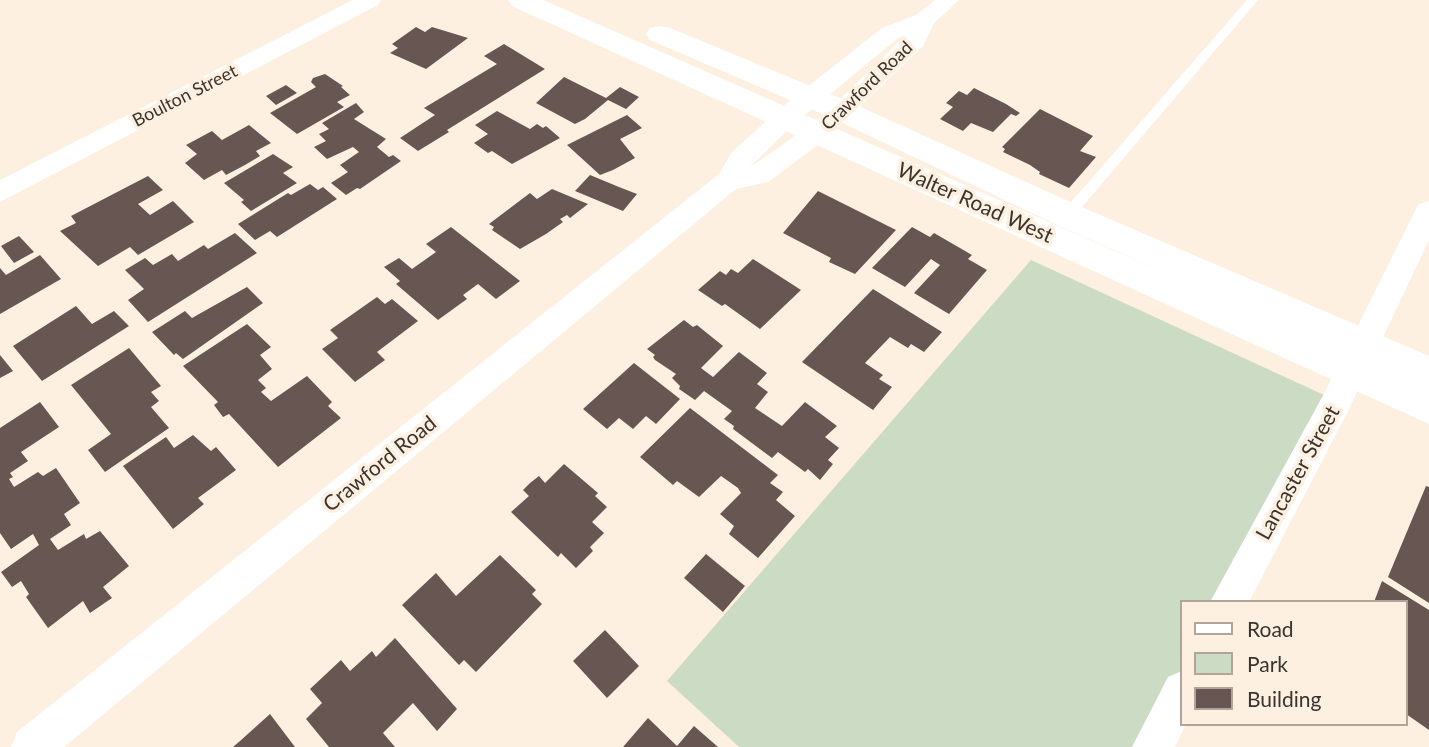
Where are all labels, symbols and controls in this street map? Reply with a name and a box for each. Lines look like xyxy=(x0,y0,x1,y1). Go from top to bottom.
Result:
street label: Crawford Road xyxy=(817,37,917,135)
street label: Boulton Street xyxy=(129,60,241,132)
street label: Walter Road West xyxy=(893,157,1057,249)
street label: Lancaster Street xyxy=(1251,402,1345,544)
street label: Crawford Road xyxy=(318,411,442,517)
legend xyxy=(1180,600,1408,726)
text: Road xyxy=(1247,616,1294,641)
text: Park xyxy=(1247,651,1288,676)
text: Building xyxy=(1247,686,1322,711)

